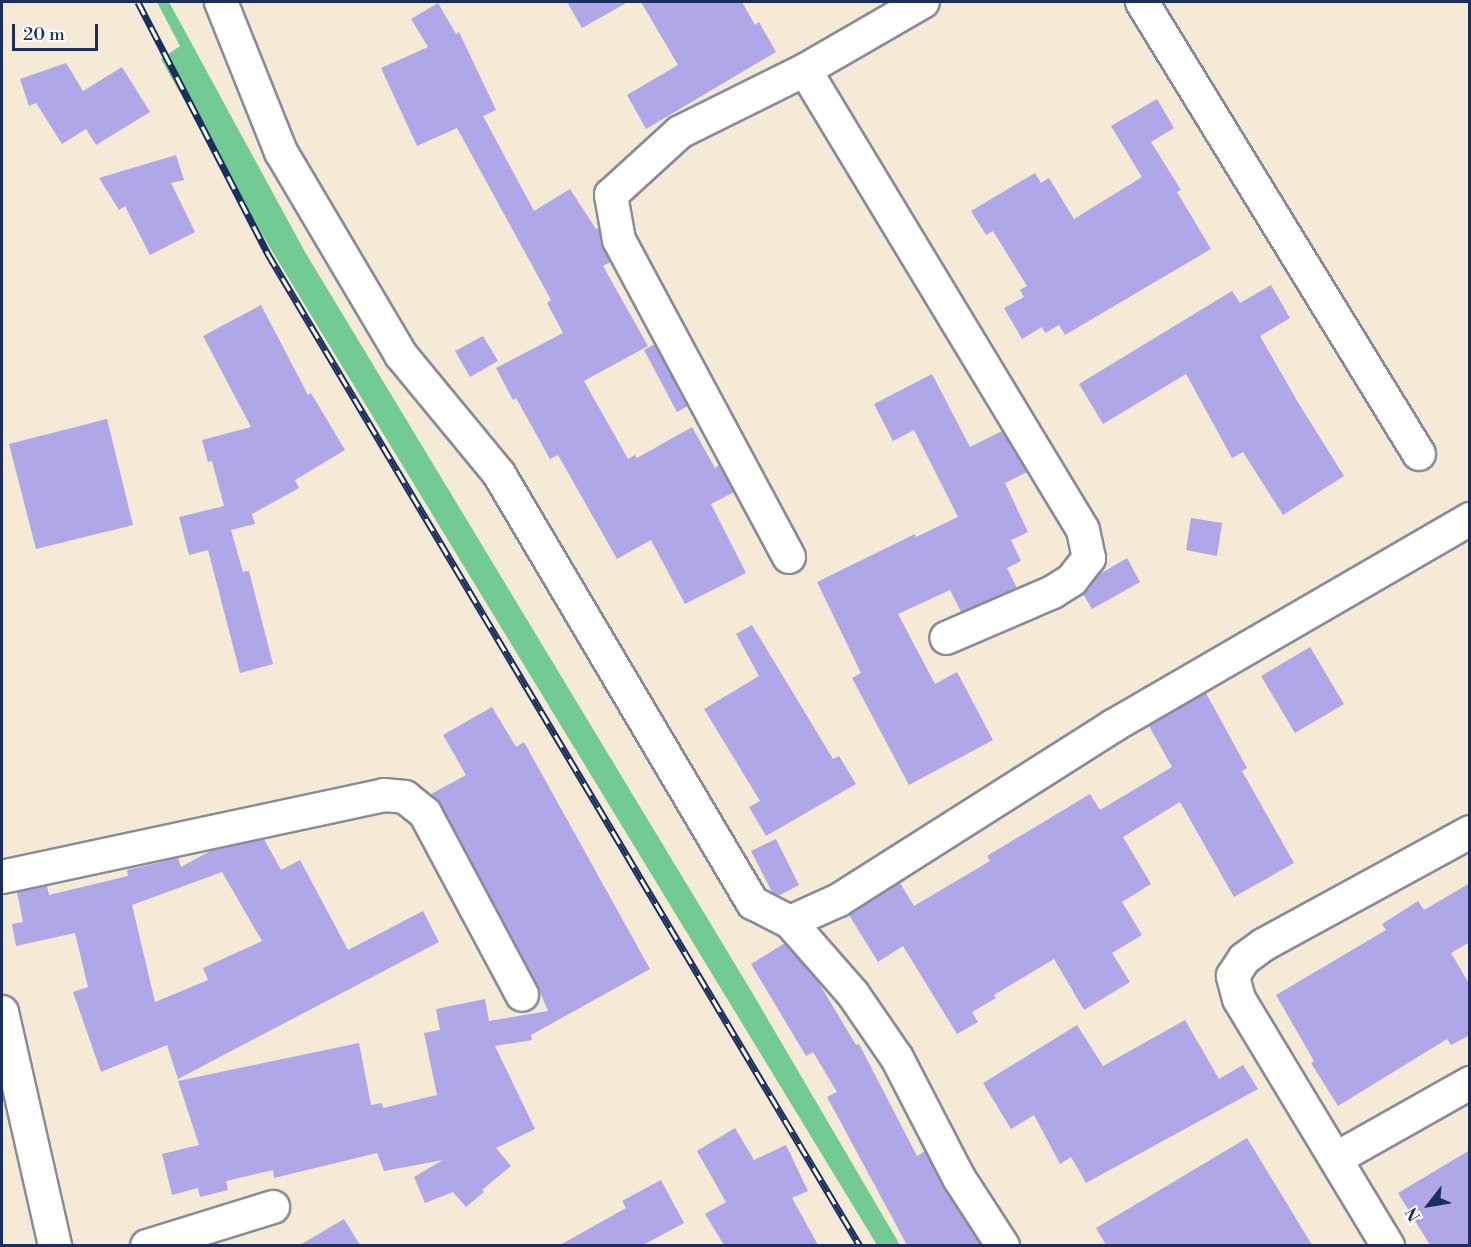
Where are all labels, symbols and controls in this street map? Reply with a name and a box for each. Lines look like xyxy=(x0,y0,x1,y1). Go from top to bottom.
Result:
scale bar xyxy=(15,12,100,50)
text: 20 m xyxy=(23,23,65,46)
north arrow xyxy=(1399,1175,1459,1235)
text: N xyxy=(1402,1204,1425,1225)

